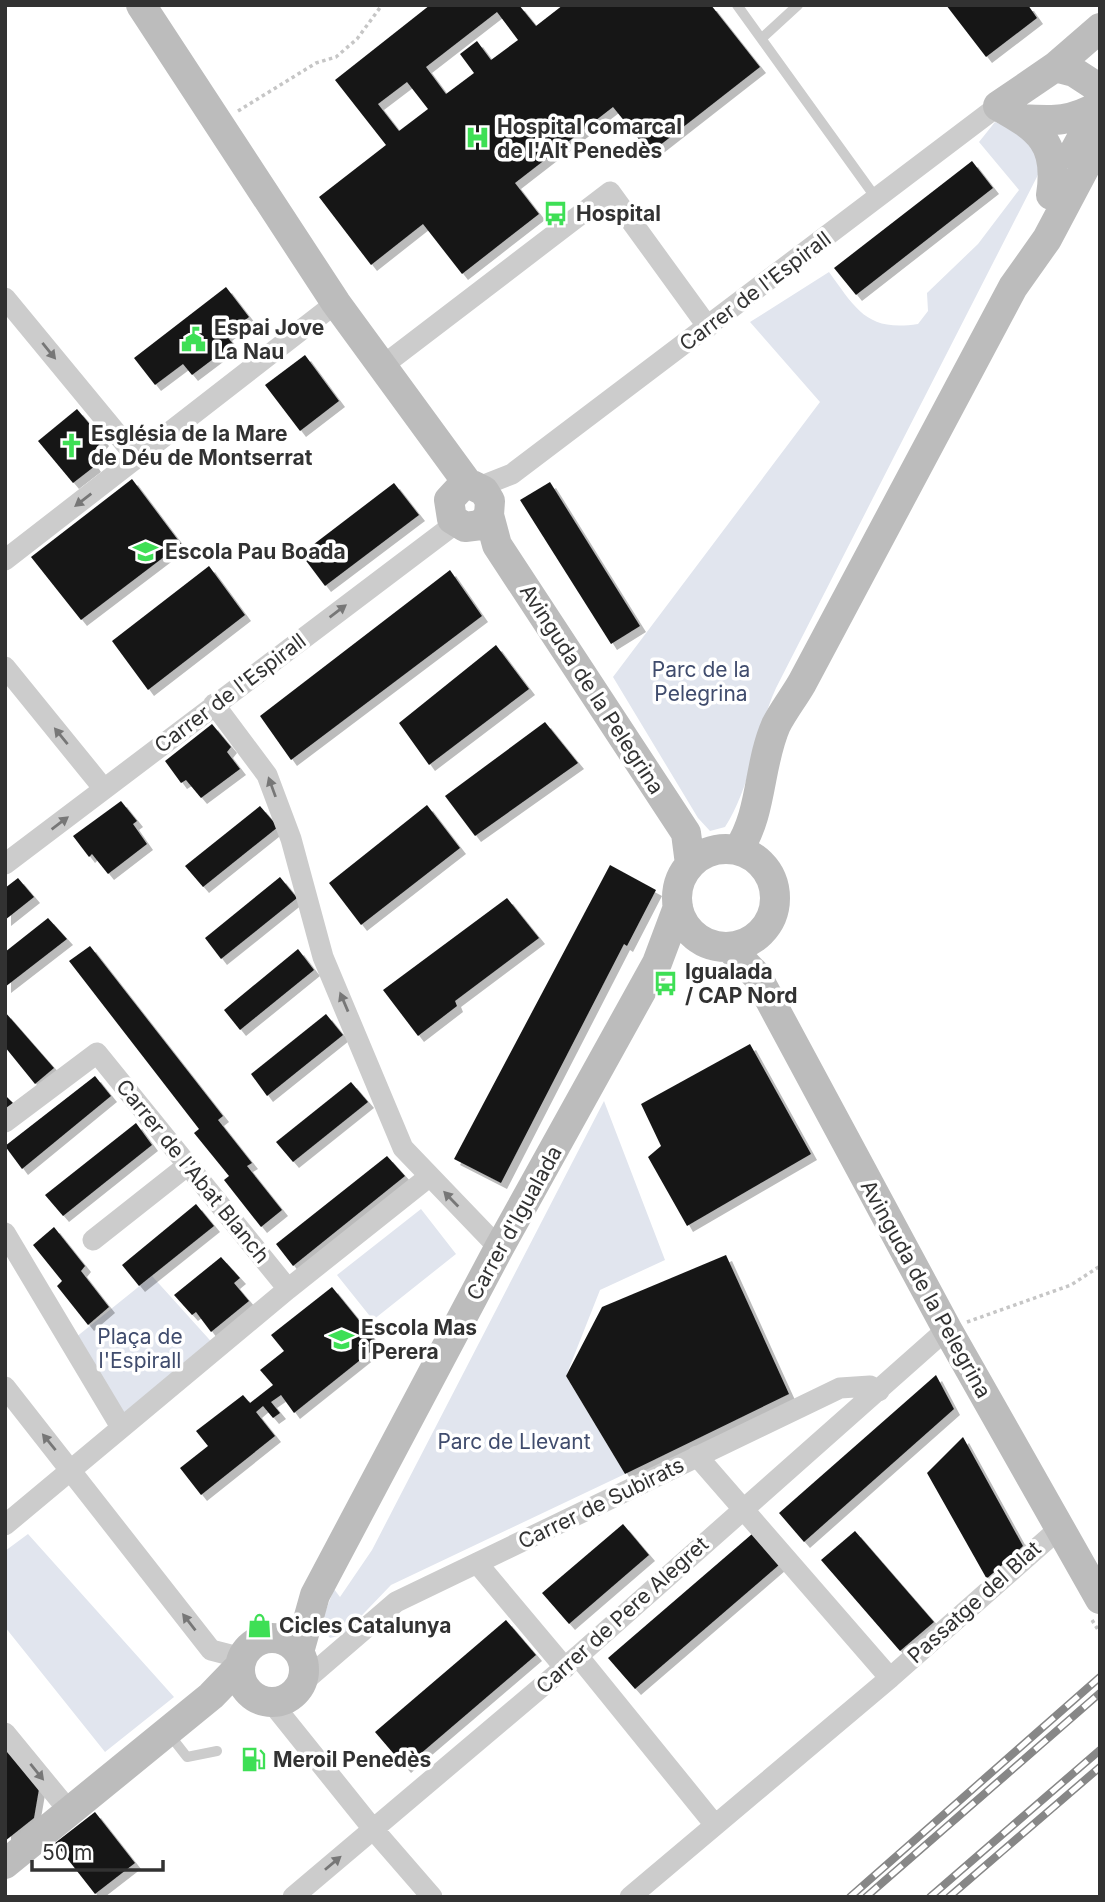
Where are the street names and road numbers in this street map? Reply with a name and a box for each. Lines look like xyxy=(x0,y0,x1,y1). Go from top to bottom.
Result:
street label: Carrer de l'Espirall xyxy=(674,226,836,356)
street label: Avinguda de la Pelegrina xyxy=(515,579,669,799)
street label: Carrer de l'Espirall xyxy=(149,628,311,758)
street label: Carrer de l'Abat Blanch xyxy=(111,1074,275,1268)
street label: Carrer d'Igualada xyxy=(461,1142,567,1304)
street label: Avinguda de la Pelegrina xyxy=(856,1176,996,1402)
street label: Carrer de Subirats xyxy=(514,1452,688,1554)
street label: Carrer de Pere Alegret xyxy=(531,1531,713,1699)
street label: Passatge del Blat xyxy=(902,1536,1046,1668)

